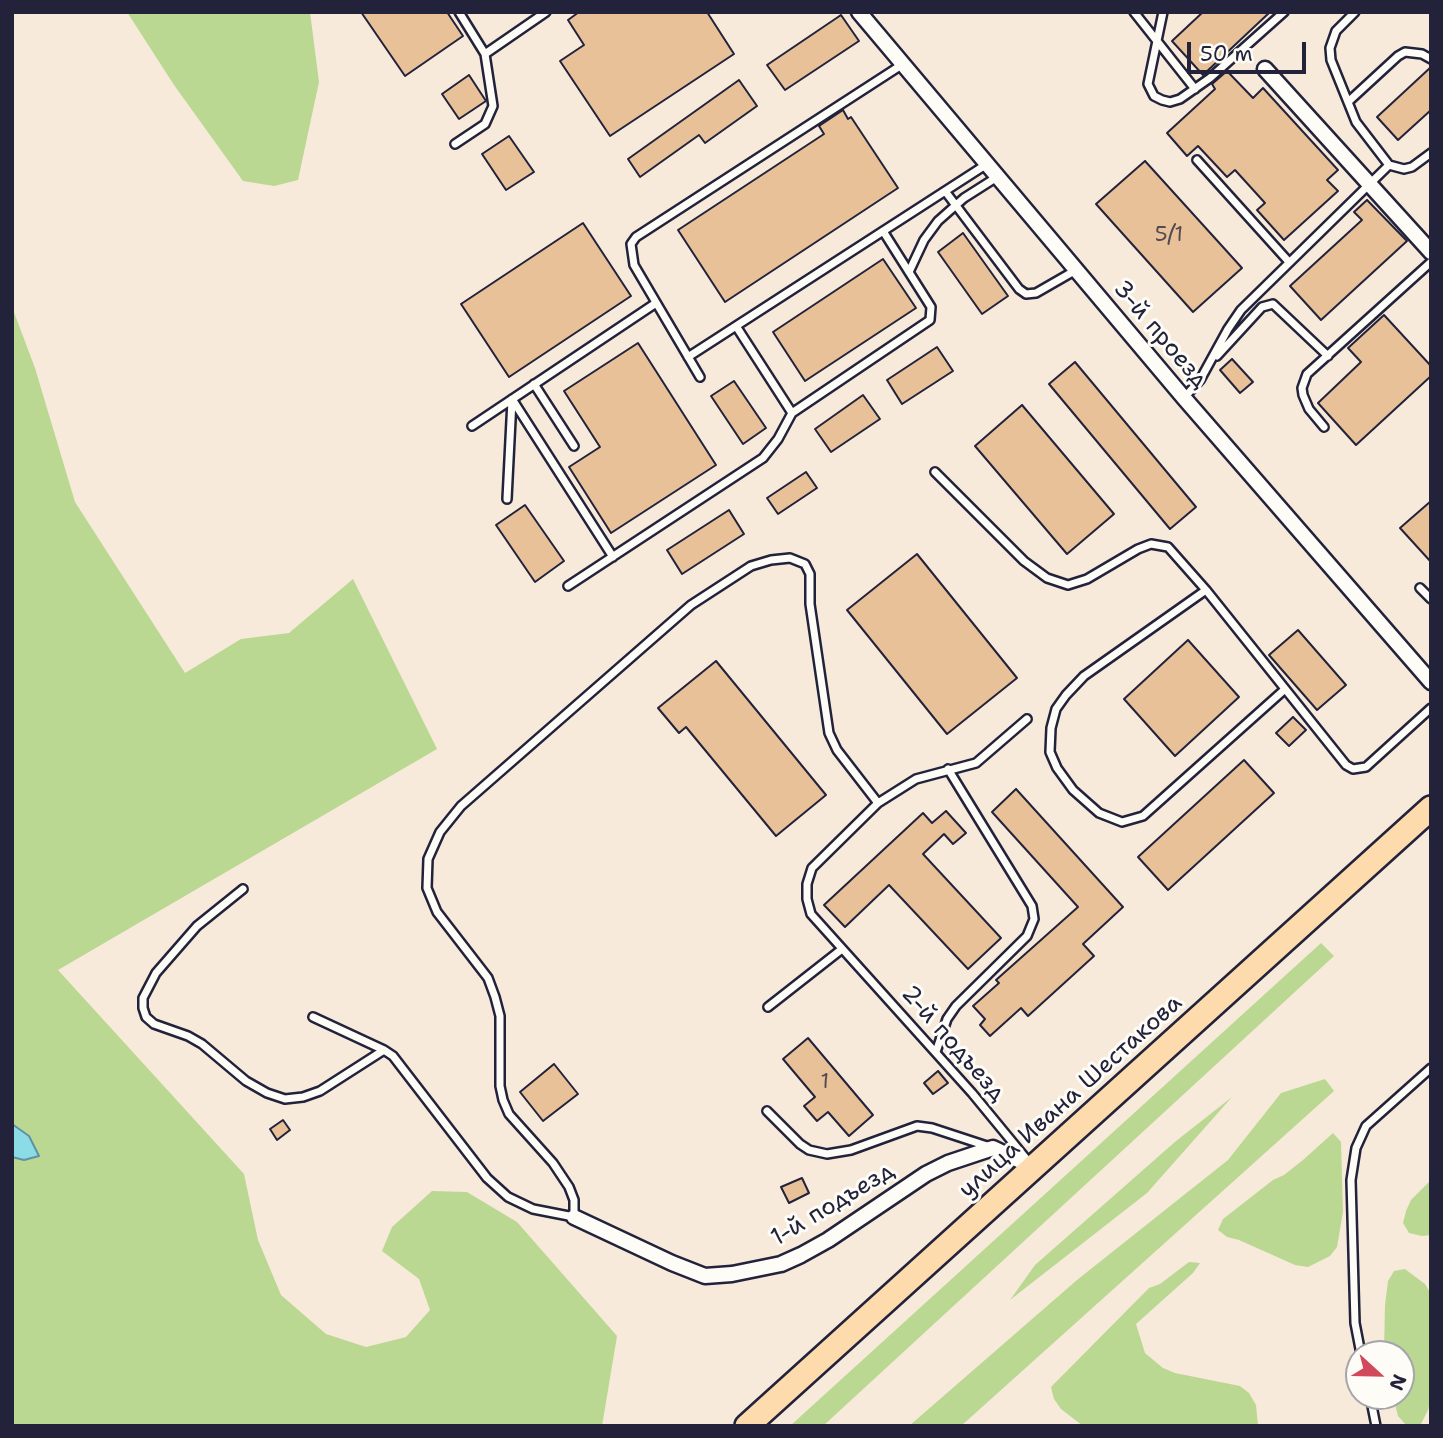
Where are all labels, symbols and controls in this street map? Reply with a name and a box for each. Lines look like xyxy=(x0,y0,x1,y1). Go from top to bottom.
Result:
scale bar xyxy=(1191,28,1310,72)
text: 50 m xyxy=(1200,40,1253,68)
house number: 5/1 xyxy=(1155,223,1183,249)
street label: 3-й проезд xyxy=(1106,275,1214,395)
street label: 2-й подъезд xyxy=(895,980,1011,1108)
street label: улица Ивана Шестакова xyxy=(953,989,1189,1205)
house number: 1 xyxy=(821,1070,829,1096)
street label: 1-й подъезд xyxy=(766,1157,900,1253)
north arrow xyxy=(1345,1340,1415,1410)
text: N xyxy=(1384,1371,1412,1394)

